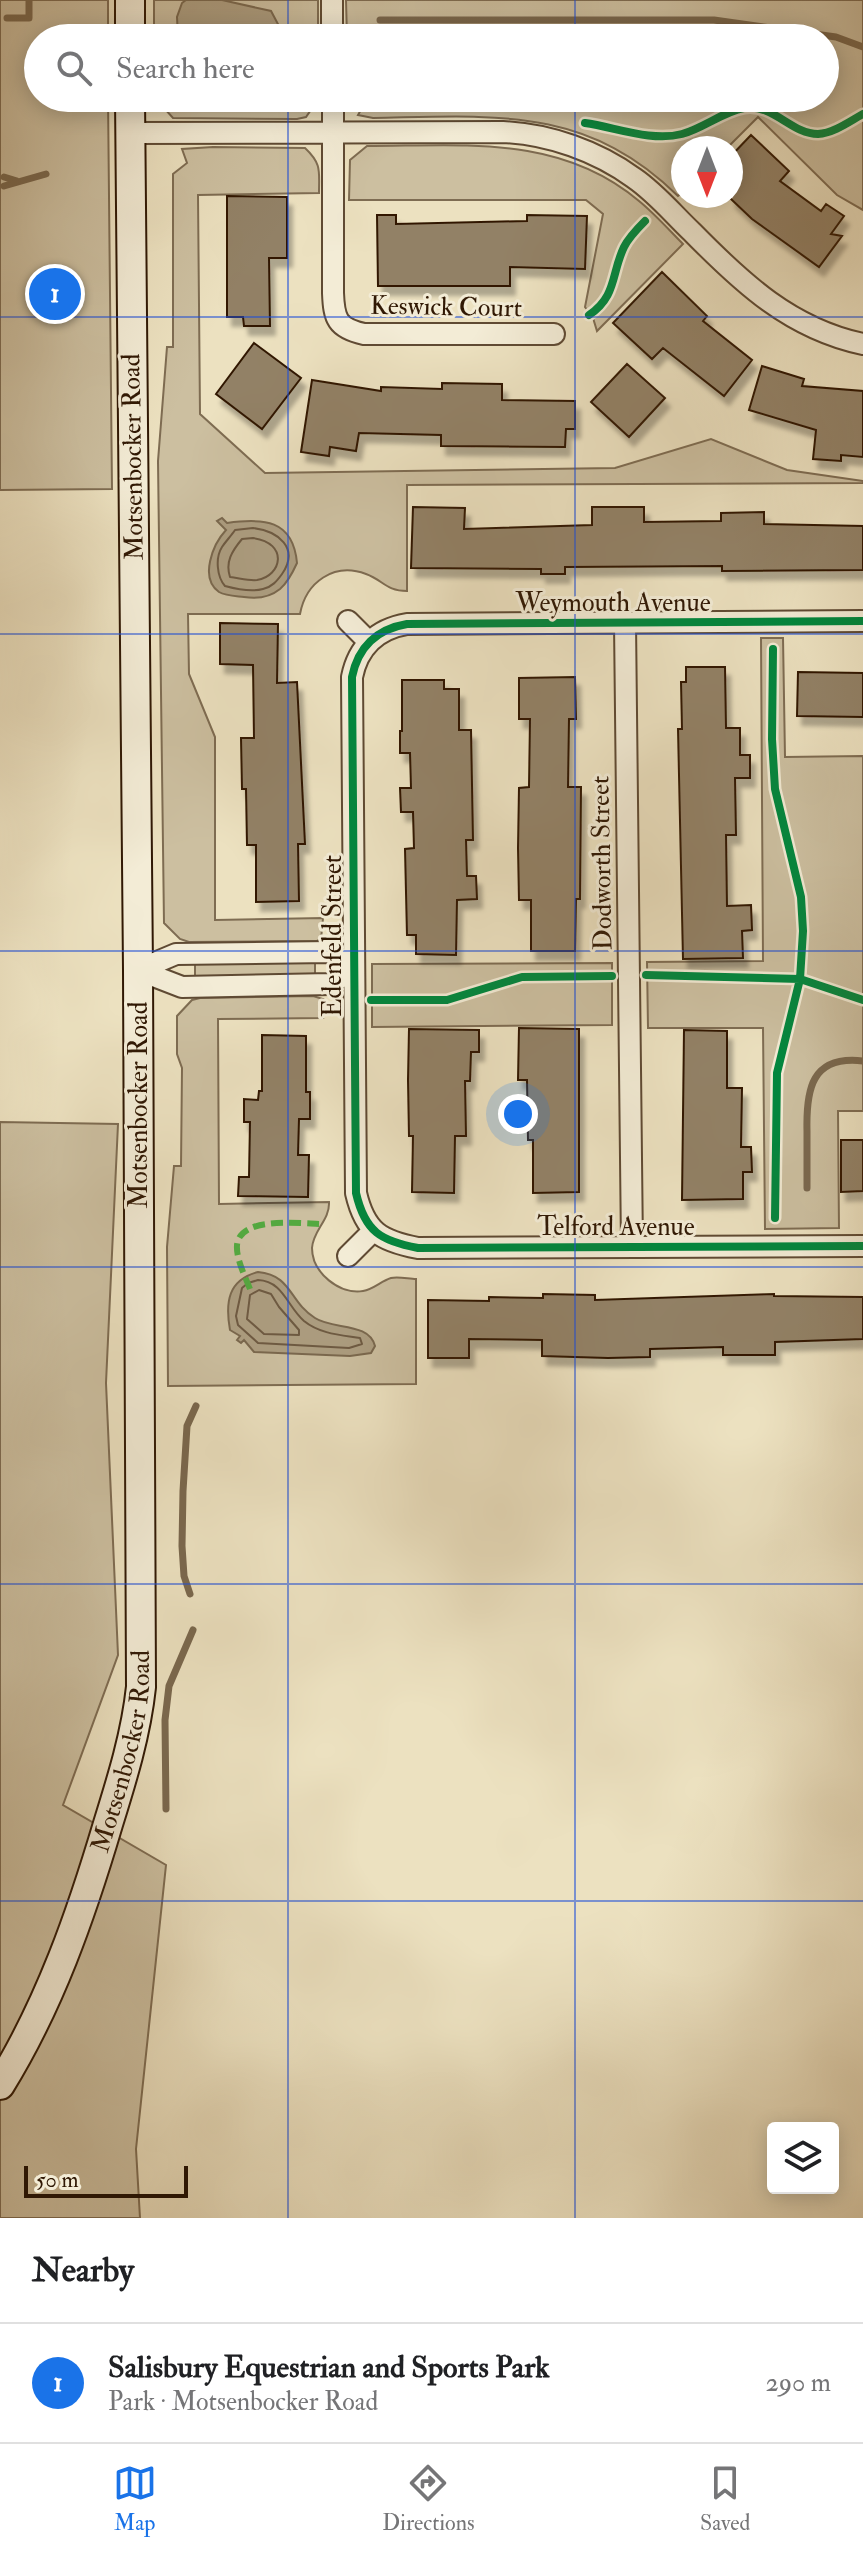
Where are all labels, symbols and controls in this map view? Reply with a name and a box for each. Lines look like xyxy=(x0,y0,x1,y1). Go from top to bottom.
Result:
search box xyxy=(24,24,839,112)
icon: search xyxy=(52,46,96,90)
text: Search here xyxy=(116,50,255,87)
north arrow xyxy=(671,136,743,208)
pin: 1 xyxy=(29,264,81,324)
street label: Keswick Court xyxy=(370,290,522,324)
street label: Motsenbocker Road xyxy=(115,353,151,561)
street label: Weymouth Avenue xyxy=(514,587,711,619)
street label: Dodworth Street xyxy=(584,775,620,951)
street label: Edenfeld Street xyxy=(317,855,349,1017)
street label: Motsenbocker Road xyxy=(123,1001,155,1208)
your location xyxy=(498,1094,538,1134)
street label: Telford Avenue xyxy=(537,1211,695,1243)
street label: Motsenbocker Road xyxy=(84,1650,157,1856)
map controls xyxy=(767,2122,839,2194)
button: layers xyxy=(767,2122,839,2194)
scale bar xyxy=(24,2162,188,2198)
text: 50 m xyxy=(36,2166,78,2194)
text: Nearby xyxy=(32,2249,134,2292)
text: Salisbury Equestrian and Sports Park xyxy=(108,2349,550,2386)
text: 1 xyxy=(53,2367,63,2399)
text: 290 m xyxy=(766,2367,831,2399)
text: Park · Motsenbocker Road xyxy=(108,2386,378,2418)
tab: Map xyxy=(113,2461,157,2537)
tab: Directions xyxy=(382,2461,475,2537)
tab: Saved xyxy=(700,2461,750,2537)

